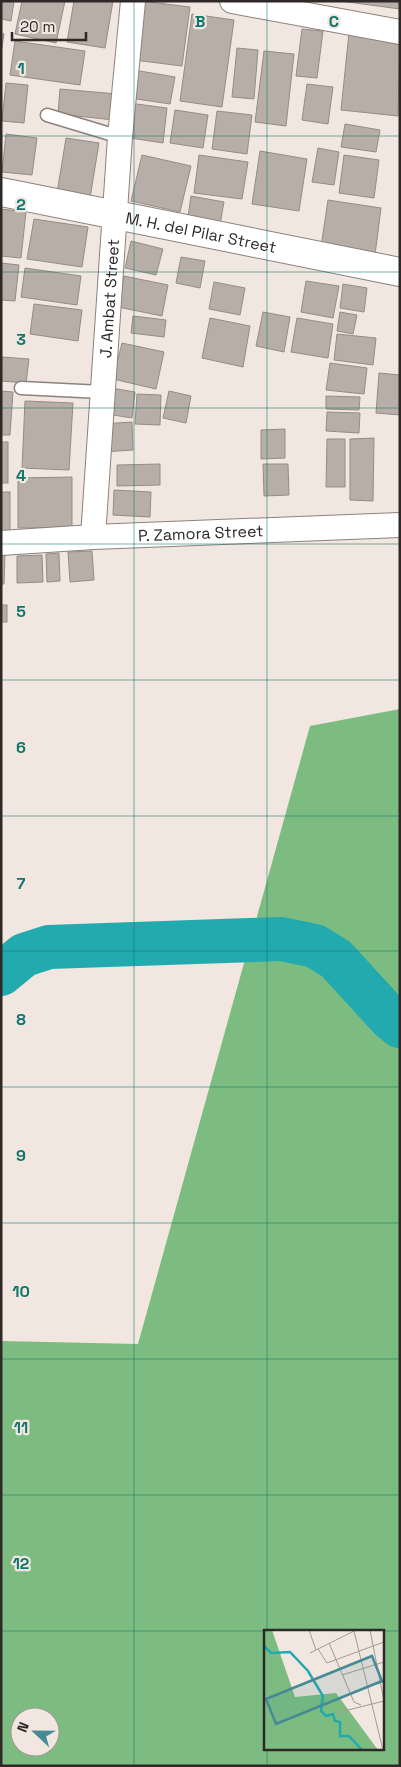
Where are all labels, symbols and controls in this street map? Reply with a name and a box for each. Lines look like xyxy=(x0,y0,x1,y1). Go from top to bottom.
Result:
scale bar xyxy=(12,10,86,42)
text: B xyxy=(195,11,205,32)
text: C xyxy=(329,11,339,32)
text: 20 m xyxy=(20,17,55,36)
text: 1 xyxy=(17,58,25,79)
text: 2 xyxy=(16,194,26,215)
street label: M. H. del Pilar Street xyxy=(124,207,278,257)
street label: J. Ambat Street xyxy=(95,238,124,359)
text: 3 xyxy=(16,329,26,350)
text: 4 xyxy=(16,465,26,486)
street label: P. Zamora Street xyxy=(138,520,264,546)
text: 5 xyxy=(16,601,26,622)
text: 6 xyxy=(16,737,26,758)
text: 7 xyxy=(17,873,26,894)
text: 8 xyxy=(16,1009,26,1030)
text: 9 xyxy=(16,1145,26,1166)
text: 10 xyxy=(12,1281,30,1302)
text: 11 xyxy=(14,1417,28,1438)
text: 12 xyxy=(13,1553,29,1574)
inset map xyxy=(264,1630,384,1750)
north arrow xyxy=(10,1707,60,1757)
text: N xyxy=(13,1719,33,1735)

